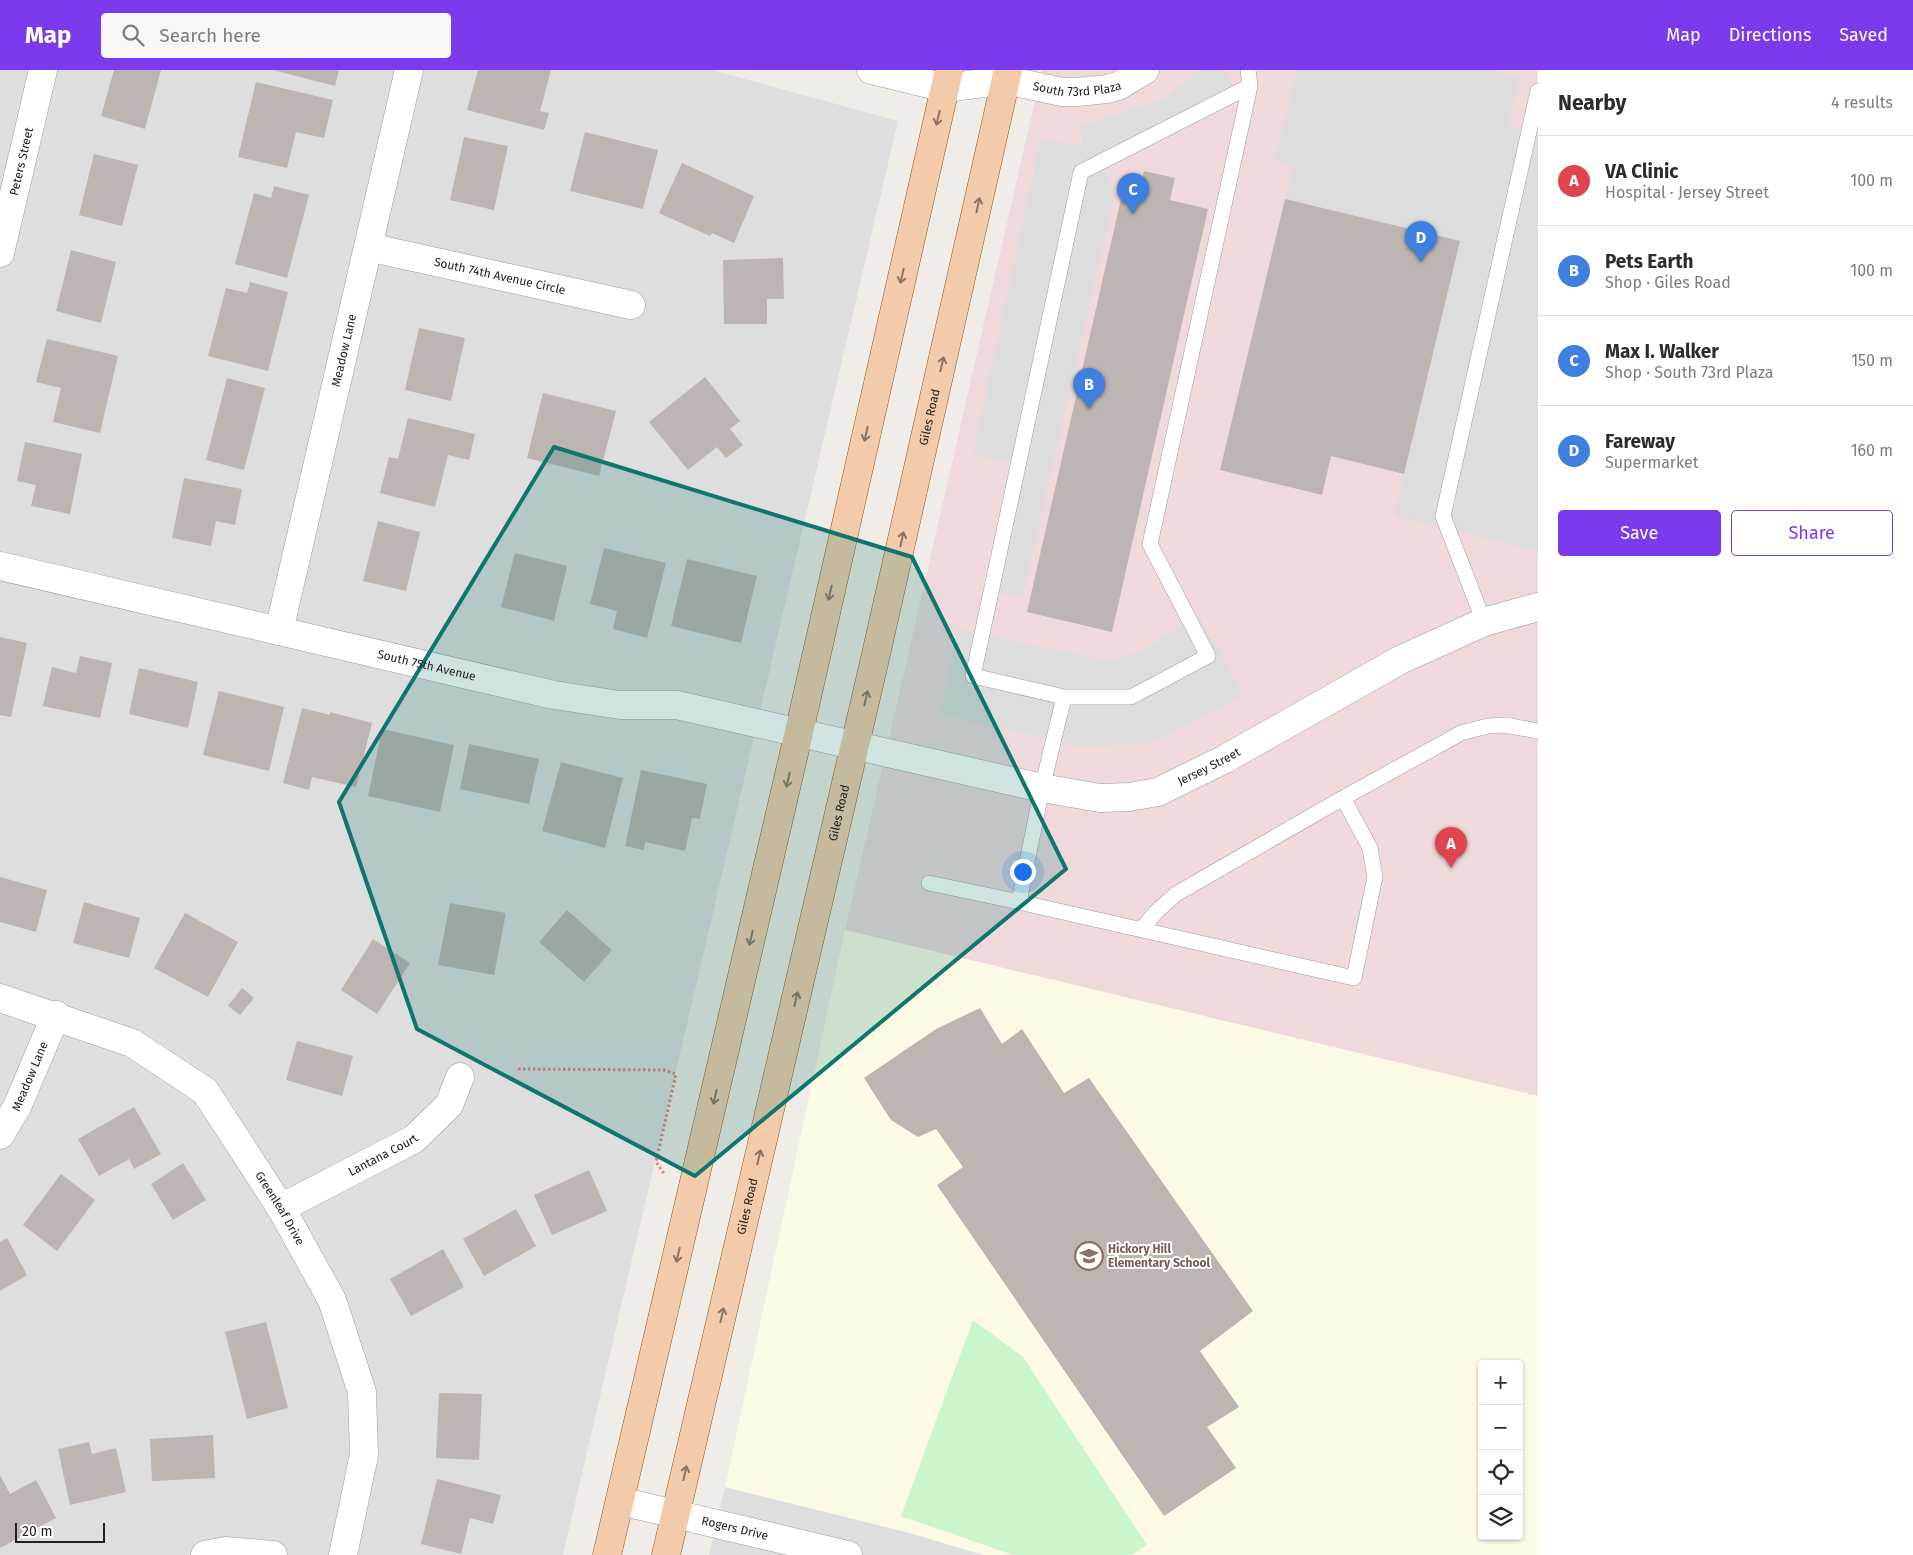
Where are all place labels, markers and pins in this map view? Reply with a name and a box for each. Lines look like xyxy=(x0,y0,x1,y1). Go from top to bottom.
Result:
pin: C xyxy=(1117,173,1149,214)
pin: D xyxy=(1405,221,1437,262)
pin: B xyxy=(1073,368,1105,409)
pin: A xyxy=(1435,827,1467,868)
school or university icon: Hickory Hill Elementary School xyxy=(1074,1241,1104,1271)
place label: Hickory Hill Elementary School xyxy=(1108,1242,1211,1270)

